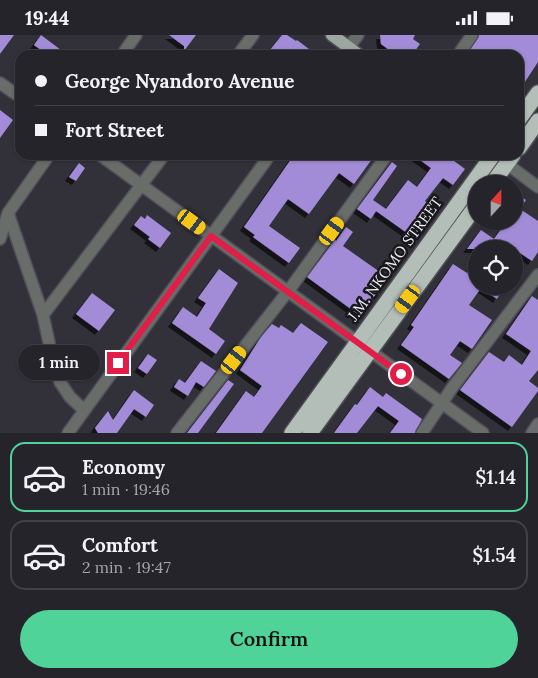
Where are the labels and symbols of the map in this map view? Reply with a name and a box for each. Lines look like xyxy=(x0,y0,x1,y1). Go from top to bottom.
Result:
north arrow xyxy=(468,175,522,230)
street label: J.M. NKOMO STREET xyxy=(343,193,446,325)
car xyxy=(175,207,208,237)
car xyxy=(317,214,346,248)
car xyxy=(393,282,422,316)
car xyxy=(218,344,249,376)
callout: 1 min xyxy=(18,345,100,381)
route end xyxy=(107,352,129,374)
route start xyxy=(390,363,412,385)

